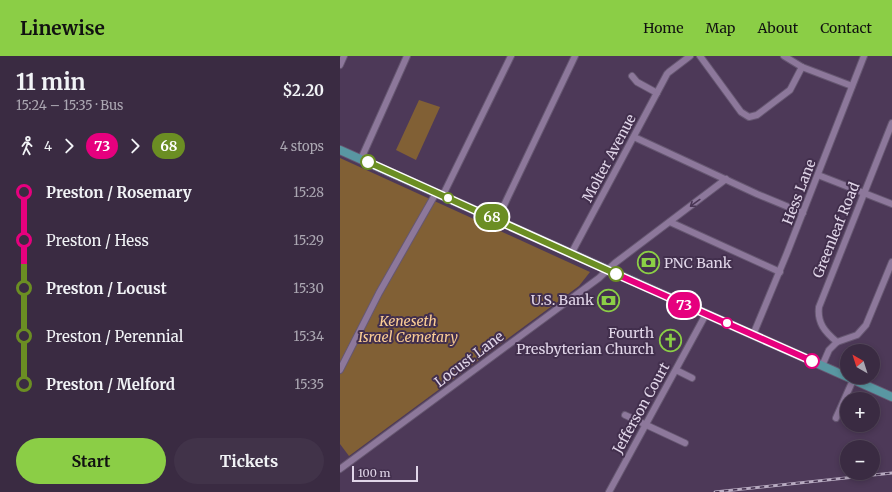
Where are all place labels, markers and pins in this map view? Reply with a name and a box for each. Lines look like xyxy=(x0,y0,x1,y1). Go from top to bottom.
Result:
unlabelled marker xyxy=(360,154,376,170)
unlabelled marker xyxy=(442,192,454,204)
bank icon: PNC Bank xyxy=(635,250,661,276)
place label: PNC Bank xyxy=(664,254,732,272)
unlabelled marker xyxy=(608,266,624,282)
bank icon: U.S. Bank xyxy=(596,287,622,313)
place label: U.S. Bank xyxy=(531,291,594,309)
unlabelled marker xyxy=(721,317,733,329)
place label: Fourth Presbyterian Church xyxy=(516,324,654,358)
church icon: Fourth Presbyterian Church xyxy=(657,328,683,354)
unlabelled marker xyxy=(804,353,820,369)

